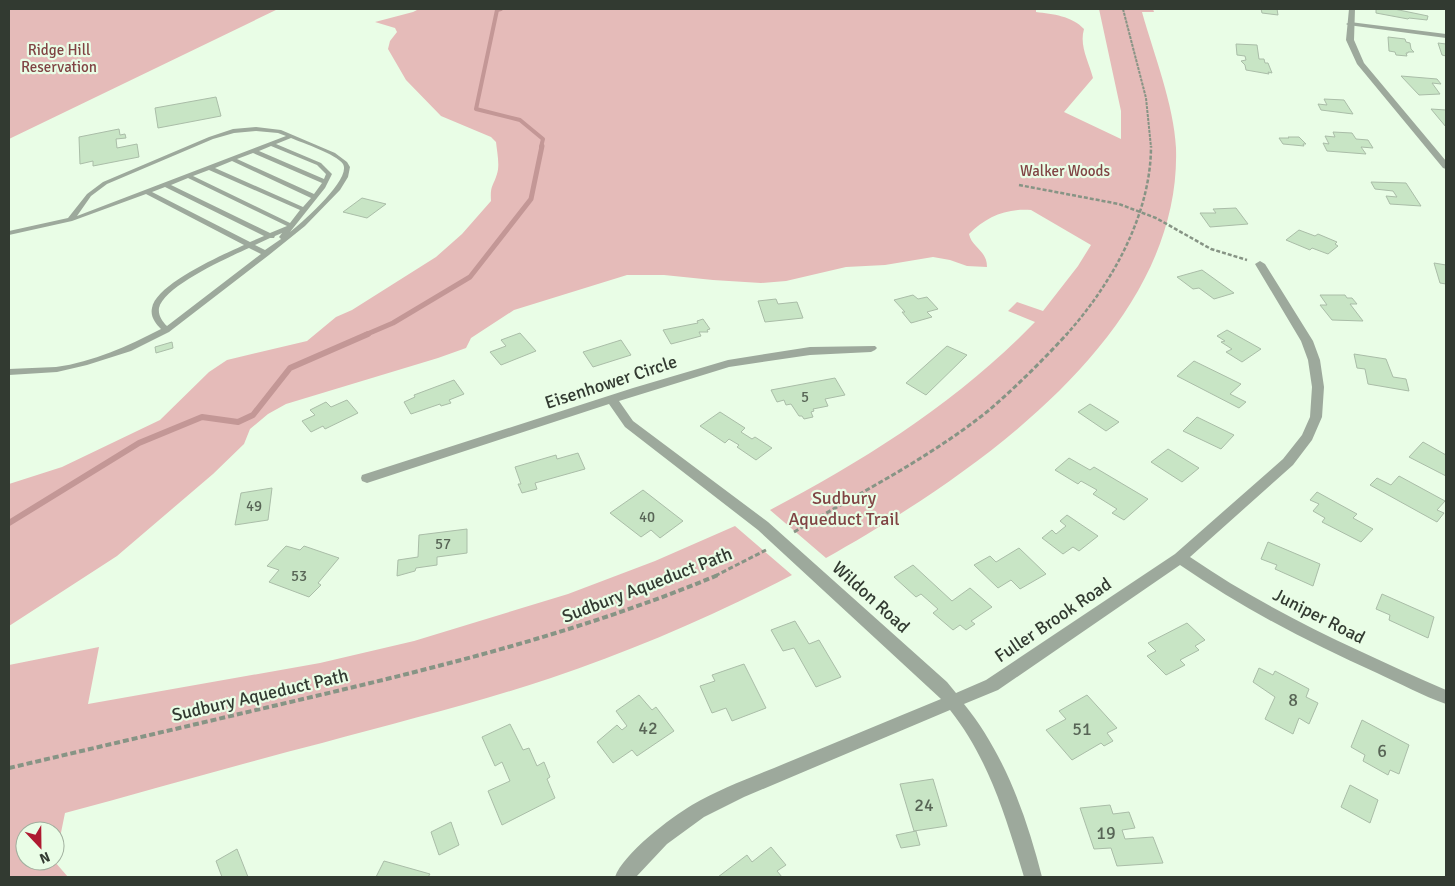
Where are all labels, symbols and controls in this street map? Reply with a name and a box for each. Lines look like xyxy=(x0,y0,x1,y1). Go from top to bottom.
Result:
park label: Ridge Hill Reservation xyxy=(21,41,97,76)
park label: Walker Woods xyxy=(1020,162,1110,180)
street label: Eisenhower Circle xyxy=(542,350,680,414)
house number: 5 xyxy=(801,388,809,406)
park label: Sudbury Aqueduct Trail xyxy=(788,487,900,530)
house number: 49 xyxy=(246,497,262,515)
house number: 40 xyxy=(639,508,655,526)
house number: 57 xyxy=(435,535,451,553)
street label: Sudbury Aqueduct Path xyxy=(559,542,735,628)
street label: Wildon Road xyxy=(828,557,914,637)
house number: 53 xyxy=(291,567,307,585)
street label: Fuller Brook Road xyxy=(991,573,1115,667)
street label: Juniper Road xyxy=(1269,583,1369,649)
street label: Sudbury Aqueduct Path xyxy=(170,664,350,726)
house number: 8 xyxy=(1288,689,1298,711)
house number: 42 xyxy=(638,717,658,739)
house number: 51 xyxy=(1072,718,1092,740)
house number: 6 xyxy=(1377,740,1387,762)
house number: 24 xyxy=(914,794,934,816)
north arrow xyxy=(15,821,65,871)
house number: 19 xyxy=(1096,822,1116,844)
text: N xyxy=(37,848,52,867)

